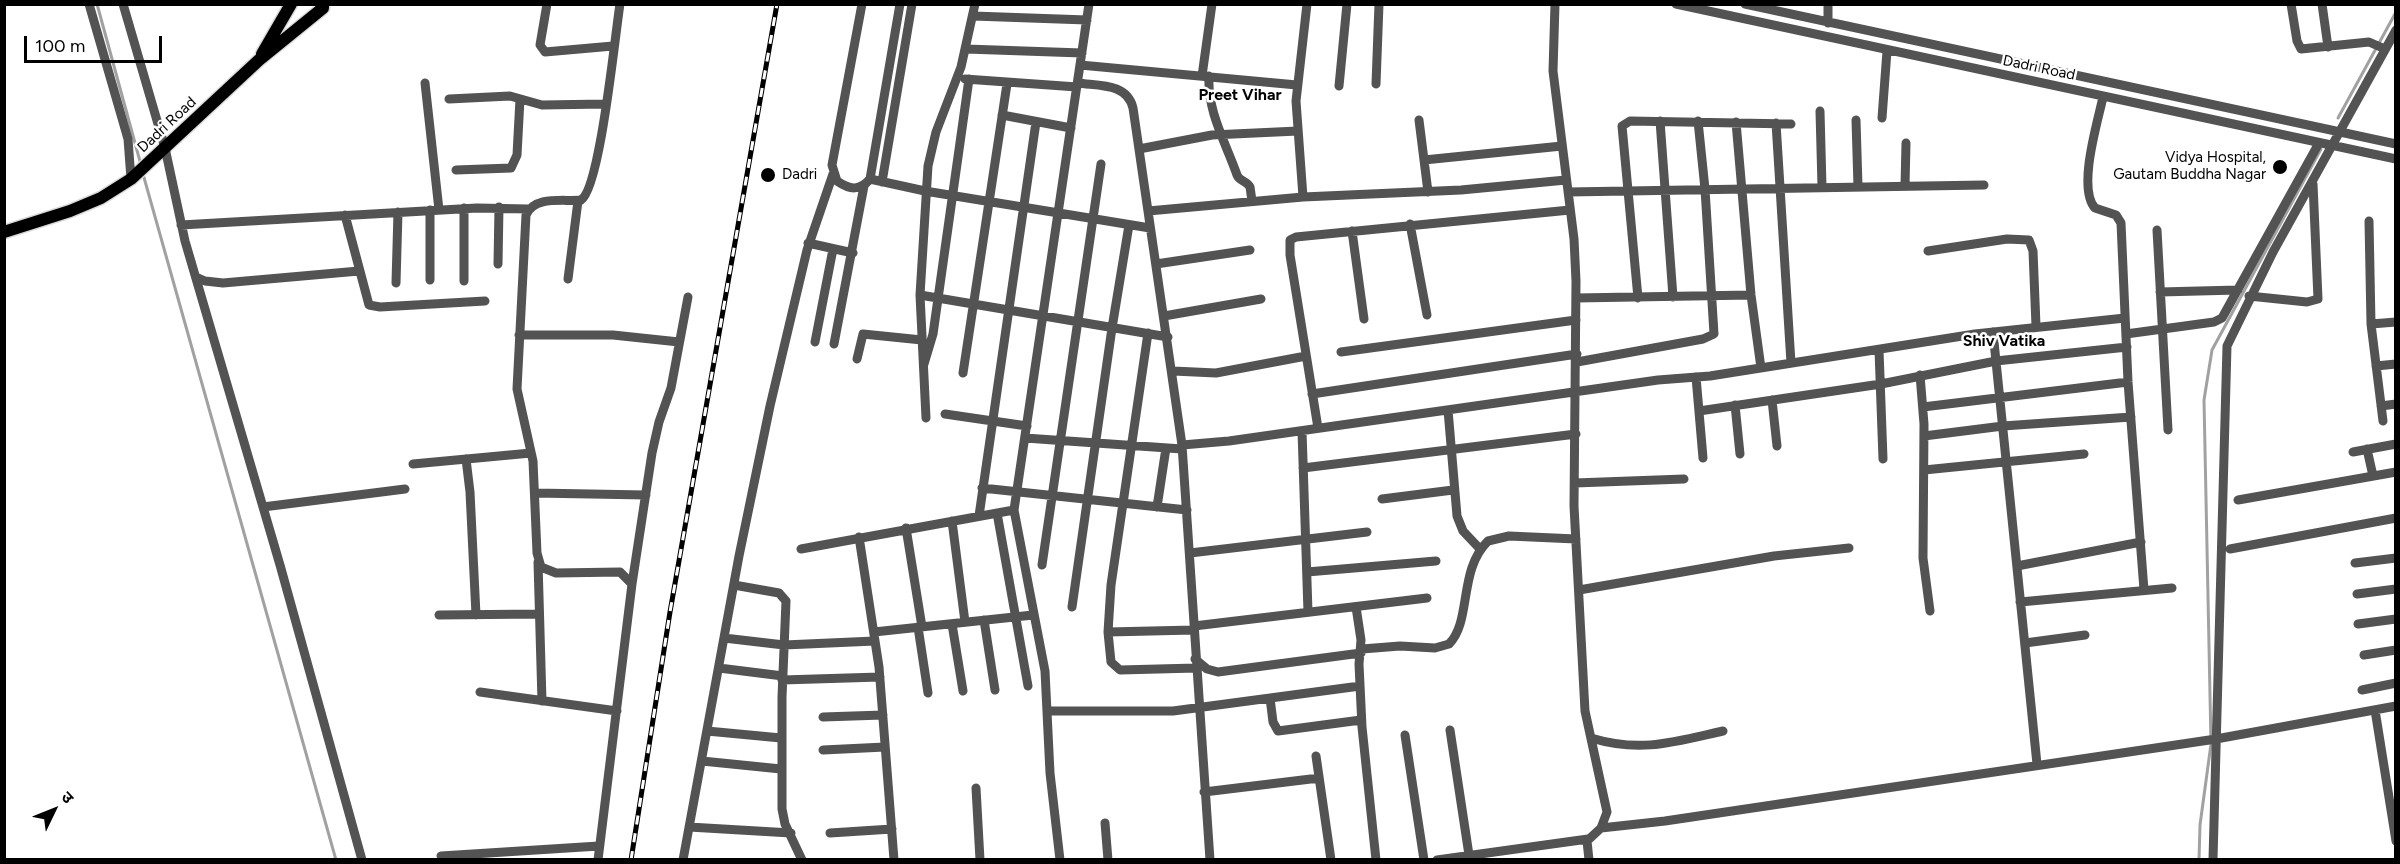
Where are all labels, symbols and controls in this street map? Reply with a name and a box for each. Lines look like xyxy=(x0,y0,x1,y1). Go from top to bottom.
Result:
scale bar xyxy=(27,24,165,62)
text: 100 m xyxy=(35,35,85,57)
street label: Dadri Road xyxy=(2001,52,2077,84)
district label: Preet Vihar xyxy=(1198,85,1282,105)
street label: Dadri Road xyxy=(134,93,200,157)
place label: Vidya Hospital, Gautam Buddha Nagar xyxy=(2113,149,2266,184)
marker: Vidya Hospital, Gautam Buddha Nagar xyxy=(2271,158,2289,176)
marker: Dadri xyxy=(759,166,777,184)
place label: Dadri xyxy=(782,166,817,184)
district label: Shiv Vatika xyxy=(1963,331,2045,351)
north arrow xyxy=(24,780,84,840)
text: उ xyxy=(57,787,78,807)

